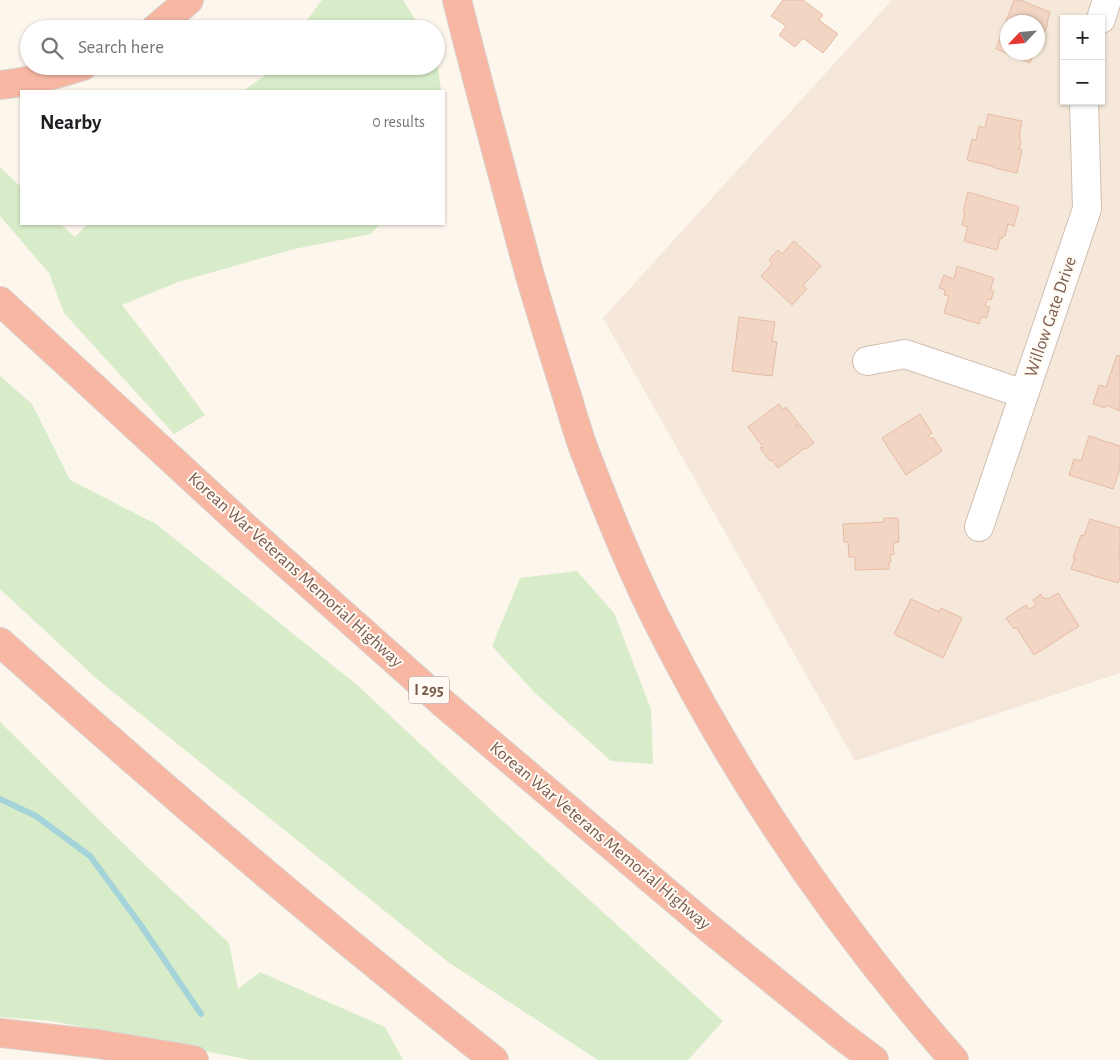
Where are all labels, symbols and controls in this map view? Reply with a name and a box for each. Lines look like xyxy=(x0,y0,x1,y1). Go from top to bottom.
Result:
north arrow xyxy=(1000,15,1045,60)
map controls xyxy=(1060,15,1105,105)
button: + xyxy=(1060,15,1105,60)
search box xyxy=(20,20,445,75)
icon: search xyxy=(38,34,66,62)
text: Search here xyxy=(78,38,164,57)
button: − xyxy=(1060,60,1105,105)
text: Nearby xyxy=(40,112,101,133)
text: 0 results xyxy=(372,114,425,130)
street label: Willow Gate Drive xyxy=(1022,254,1080,380)
street label: Korean War Veterans Memorial Highway xyxy=(184,469,406,671)
road number: I 295 xyxy=(409,676,449,704)
street label: Korean War Veterans Memorial Highway xyxy=(486,739,714,934)

